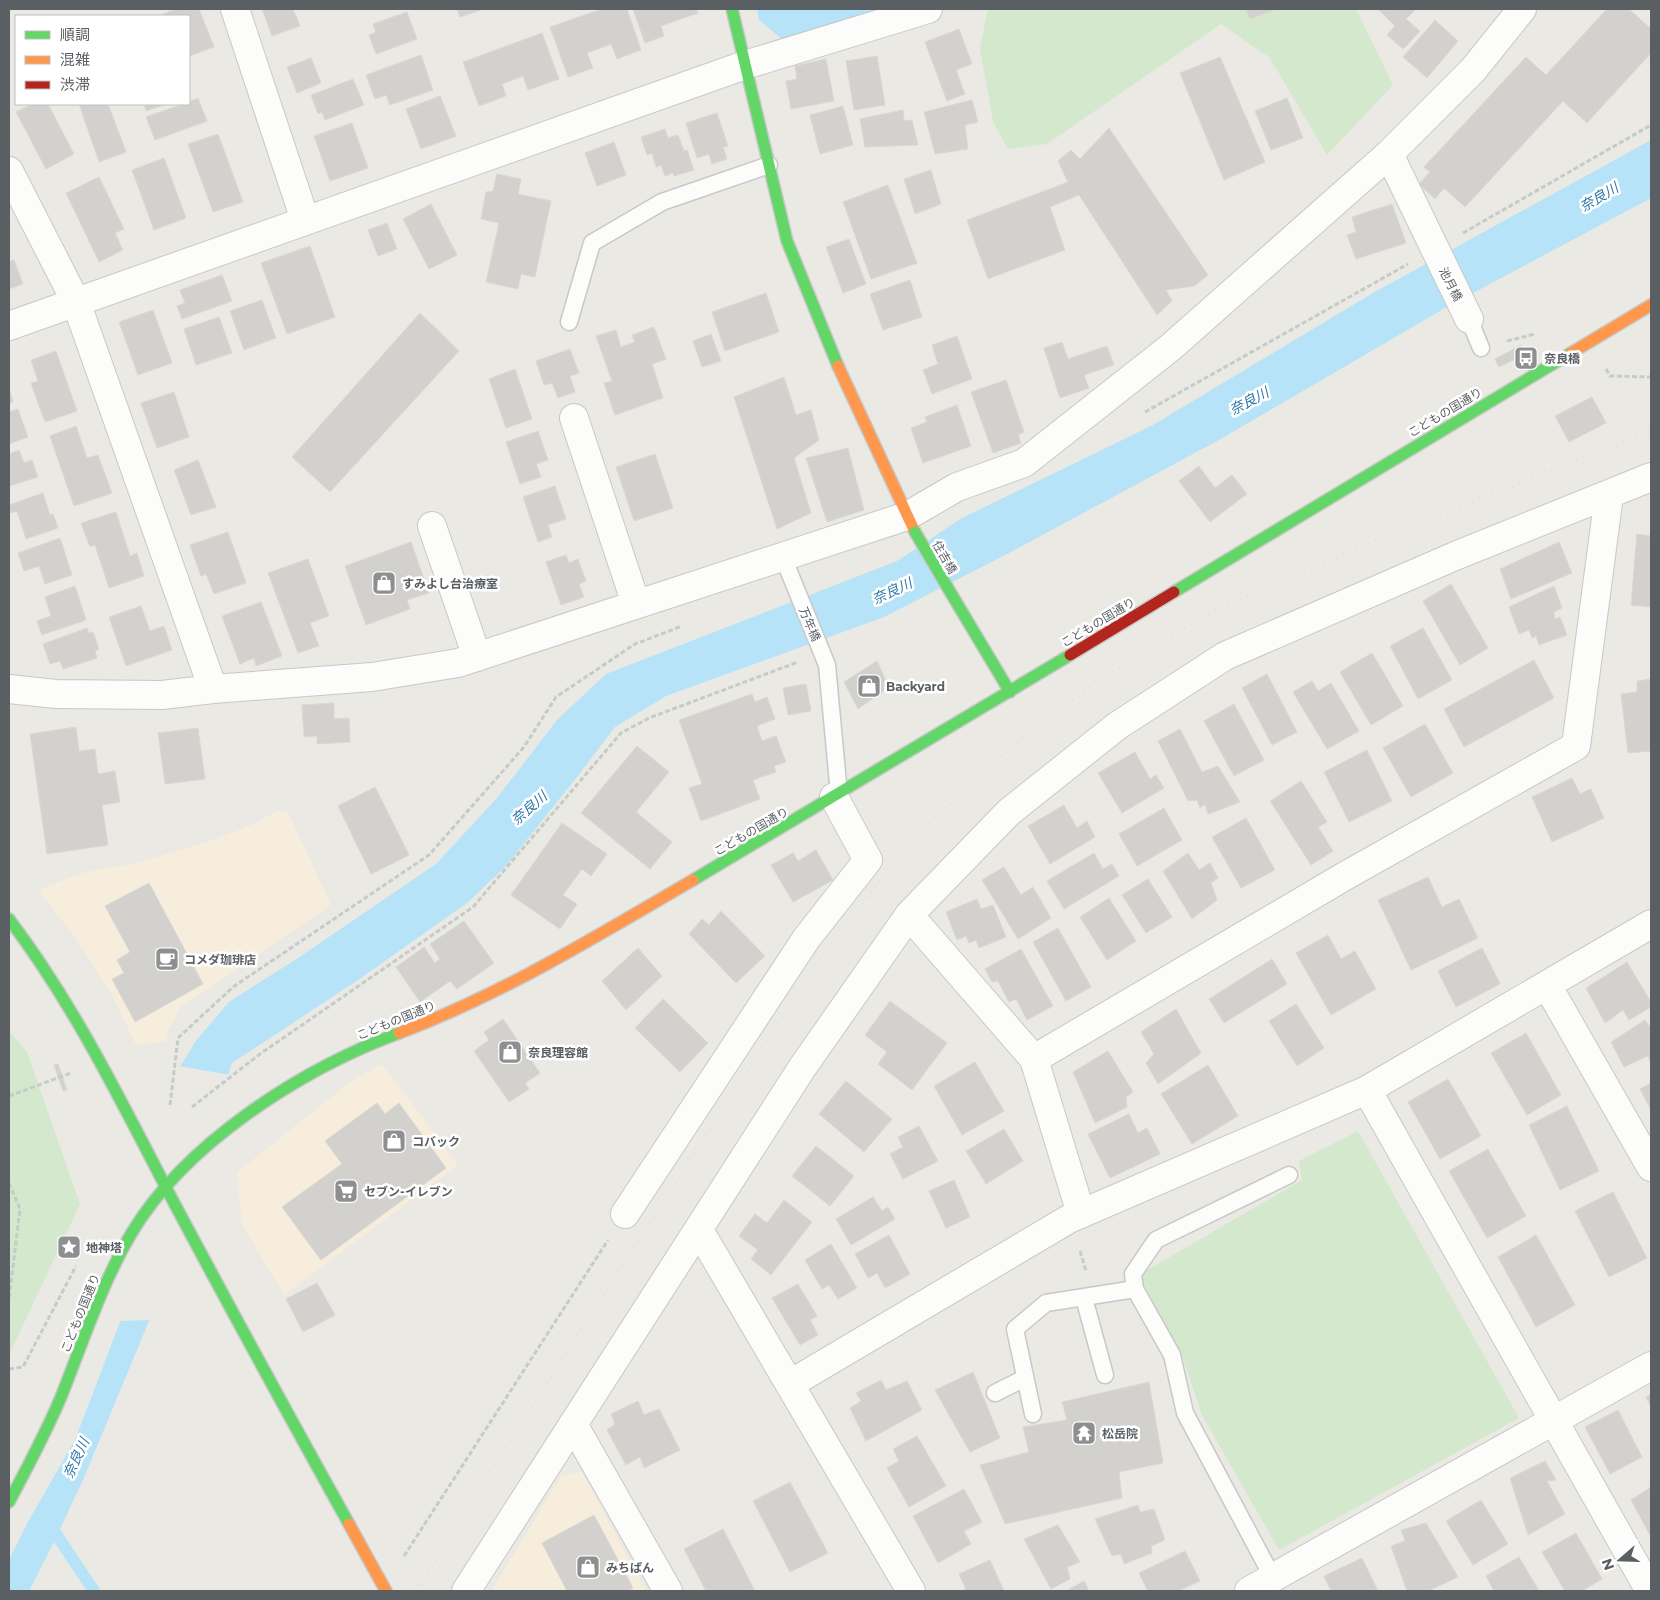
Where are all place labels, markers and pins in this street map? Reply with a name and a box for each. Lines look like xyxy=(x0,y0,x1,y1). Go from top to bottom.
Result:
bus stop icon: 奈良橋 xyxy=(1513,345,1539,371)
place label: 奈良橋 xyxy=(1544,351,1581,366)
shop icon: すみよし台治療室 xyxy=(371,570,397,596)
place label: すみよし台治療室 xyxy=(402,576,498,591)
shop icon: Backyard xyxy=(856,673,882,699)
place label: Backyard xyxy=(886,679,945,694)
cafe icon: コメダ珈琲店 xyxy=(154,946,180,972)
place label: コメダ珈琲店 xyxy=(184,952,256,967)
shop icon: 奈良理容館 xyxy=(497,1039,523,1065)
place label: 奈良理容館 xyxy=(528,1045,588,1060)
shop icon: コバック xyxy=(381,1128,407,1154)
place label: コバック xyxy=(412,1134,460,1149)
supermarket icon: セブン-イレブン xyxy=(333,1178,359,1204)
place label: セブン-イレブン xyxy=(364,1184,453,1199)
place icon: 地神塔 xyxy=(56,1234,82,1260)
place label: 地神塔 xyxy=(86,1240,122,1255)
temple icon: 松岳院 xyxy=(1071,1420,1097,1446)
place label: 松岳院 xyxy=(1102,1426,1138,1441)
shop icon: みちぱん xyxy=(575,1554,601,1580)
place label: みちぱん xyxy=(606,1560,654,1575)

